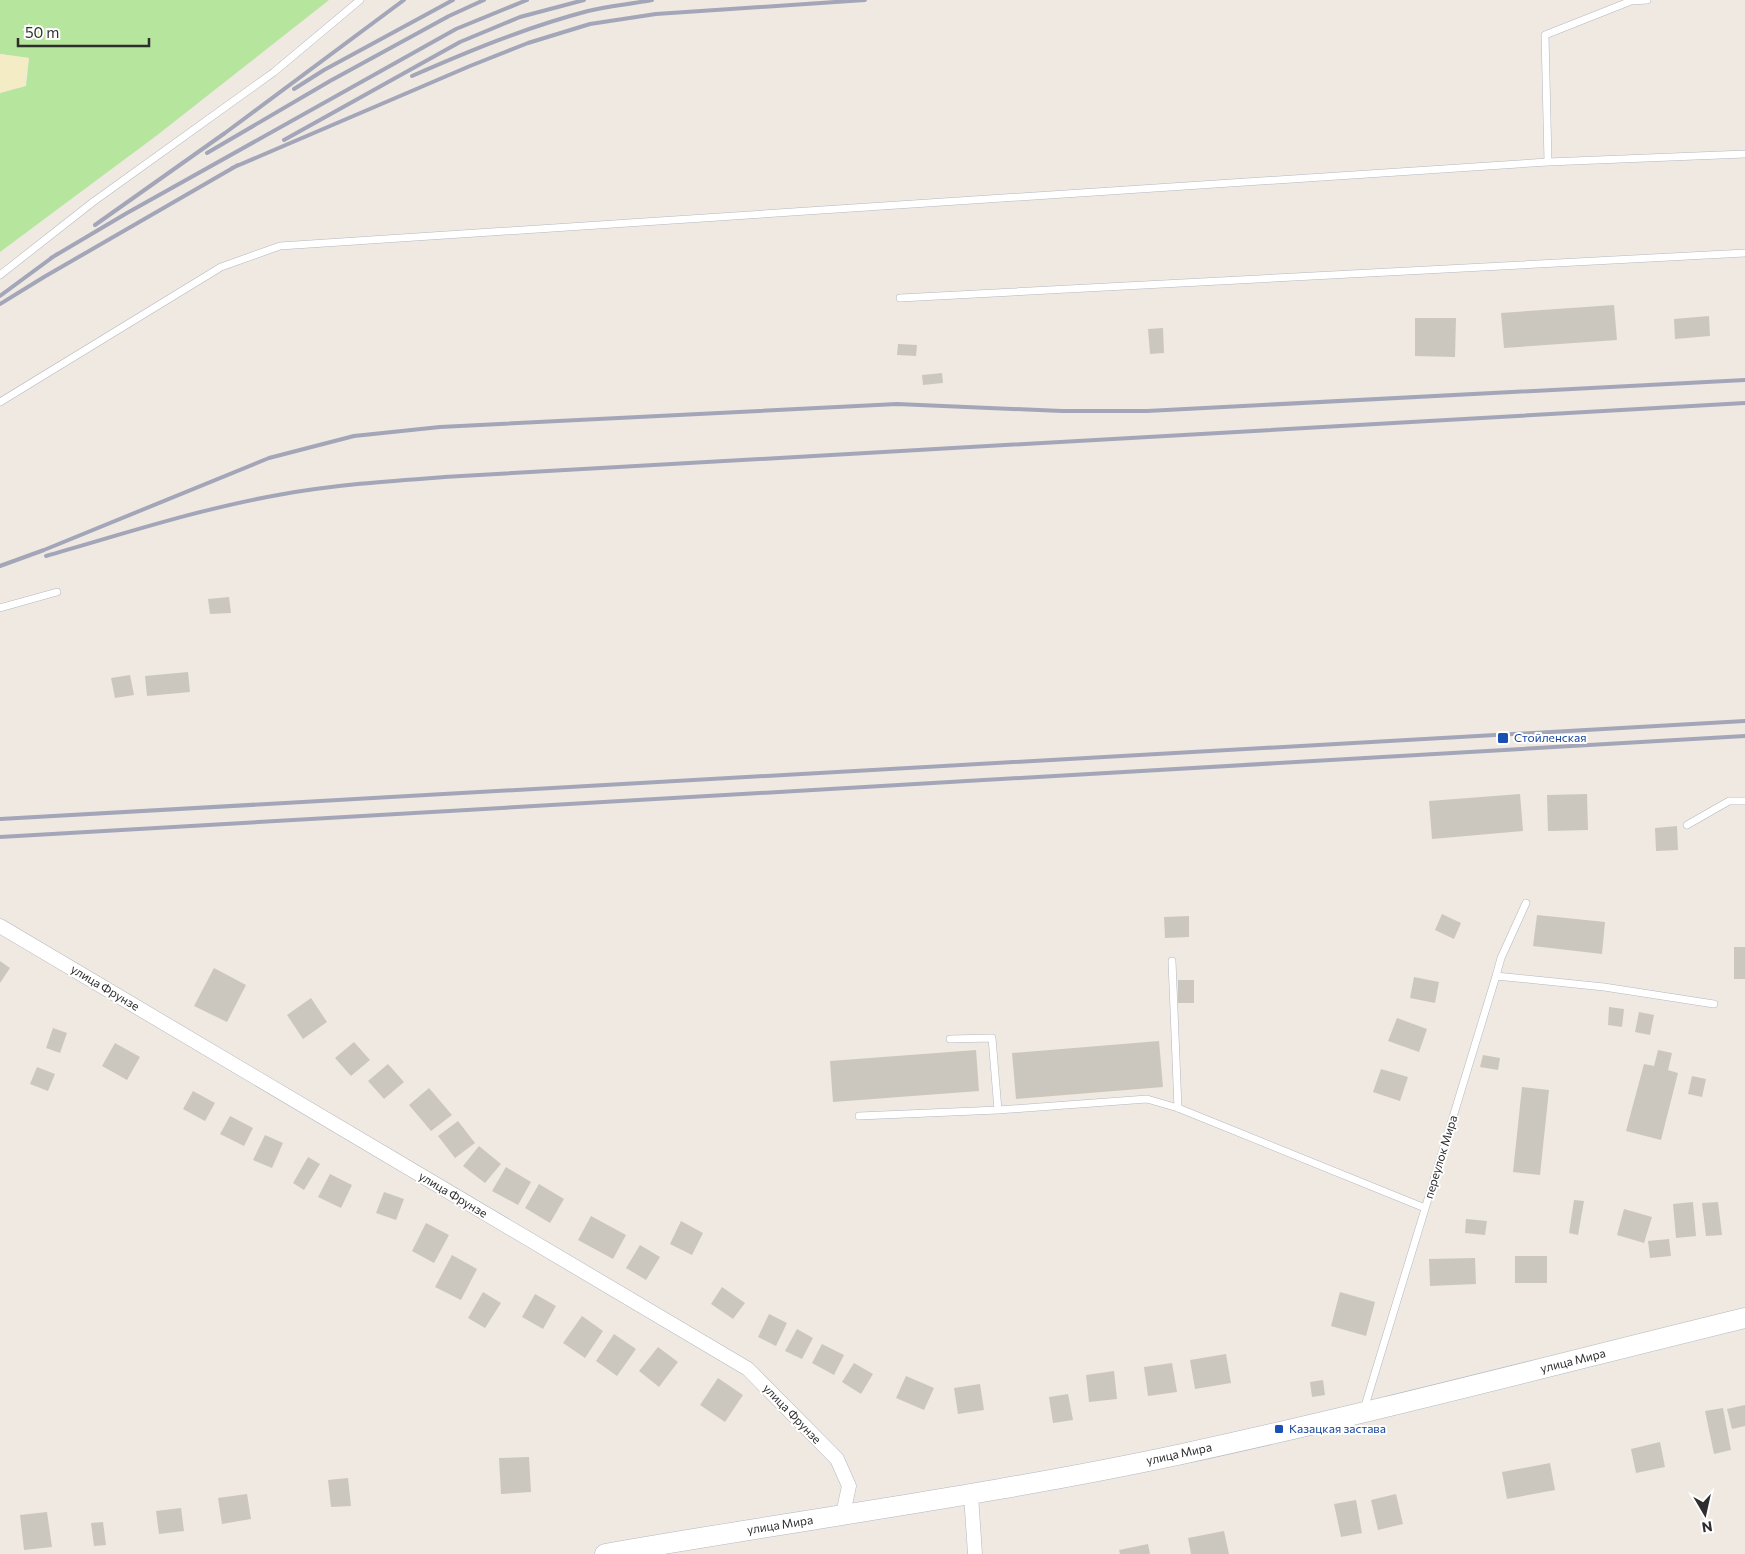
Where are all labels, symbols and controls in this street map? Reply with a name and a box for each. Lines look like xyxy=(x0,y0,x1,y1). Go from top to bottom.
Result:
scale bar xyxy=(18,15,149,47)
text: 50 m xyxy=(25,23,59,41)
place label: Стойленская xyxy=(1514,730,1587,744)
marker: Стойленская xyxy=(1496,731,1510,745)
street label: улица Фрунзе xyxy=(69,961,142,1013)
street label: переулок Мира xyxy=(1421,1113,1459,1200)
street label: улица Фрунзе xyxy=(417,1168,490,1220)
street label: улица Мира xyxy=(1539,1345,1607,1375)
street label: улица Фрунзе xyxy=(761,1381,825,1446)
place label: Казацкая застава xyxy=(1289,1421,1386,1435)
marker: Казацкая застава xyxy=(1273,1423,1285,1435)
street label: улица Мира xyxy=(1145,1439,1213,1467)
north arrow xyxy=(1680,1489,1730,1539)
street label: улица Мира xyxy=(746,1512,814,1536)
text: N xyxy=(1701,1518,1714,1537)

